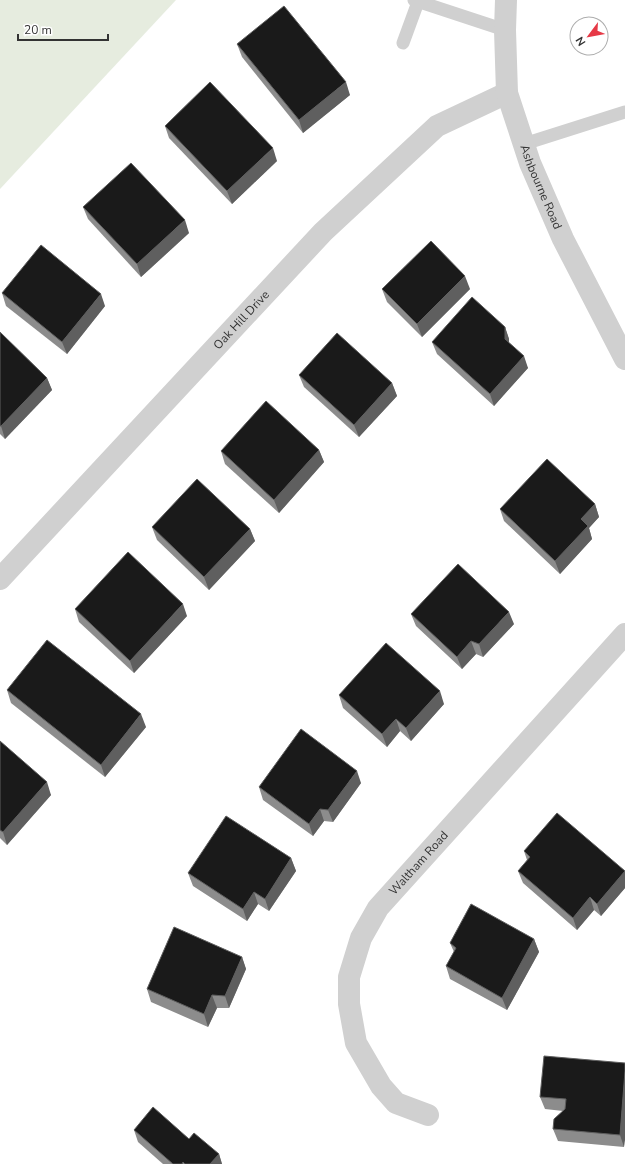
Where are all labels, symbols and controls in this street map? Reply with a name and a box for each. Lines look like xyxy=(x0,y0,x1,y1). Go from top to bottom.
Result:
scale bar xyxy=(18,16,108,42)
north arrow xyxy=(569,16,609,56)
text: 20 m xyxy=(24,22,52,38)
text: N xyxy=(572,34,589,49)
street label: Ashbourne Road xyxy=(517,143,566,232)
street label: Oak Hill Drive xyxy=(210,287,273,353)
street label: Waltham Road xyxy=(385,828,452,899)

